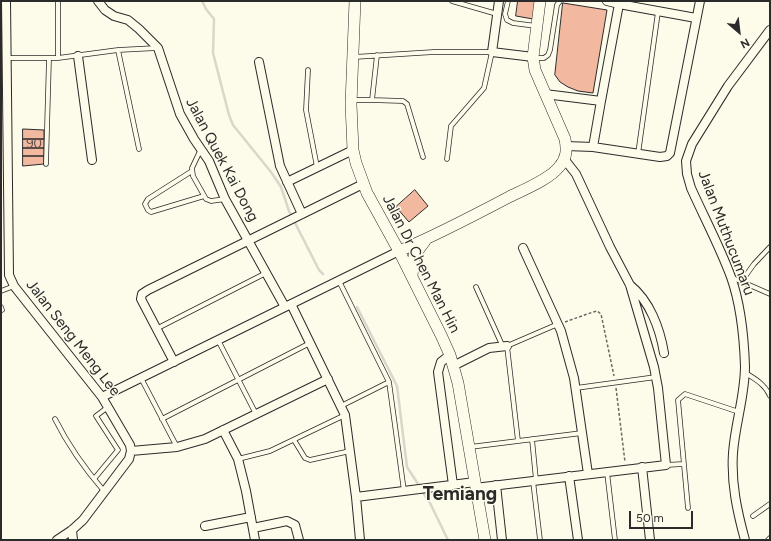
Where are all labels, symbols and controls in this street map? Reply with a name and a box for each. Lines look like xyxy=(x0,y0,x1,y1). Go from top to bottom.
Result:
north arrow xyxy=(719,12,759,52)
text: N xyxy=(738,35,752,51)
street label: Jalan Quek Kai Dong xyxy=(182,95,262,225)
house number: 90 xyxy=(26,136,42,152)
street label: Jalan Muthucumaru xyxy=(694,168,758,298)
street label: Jalan Dr Chen Man Hin xyxy=(378,192,464,336)
street label: Jalan Seng Meng Lee xyxy=(22,276,124,400)
district label: Temiang xyxy=(423,483,497,505)
scale bar xyxy=(631,503,695,529)
text: 50 m xyxy=(636,511,664,525)

